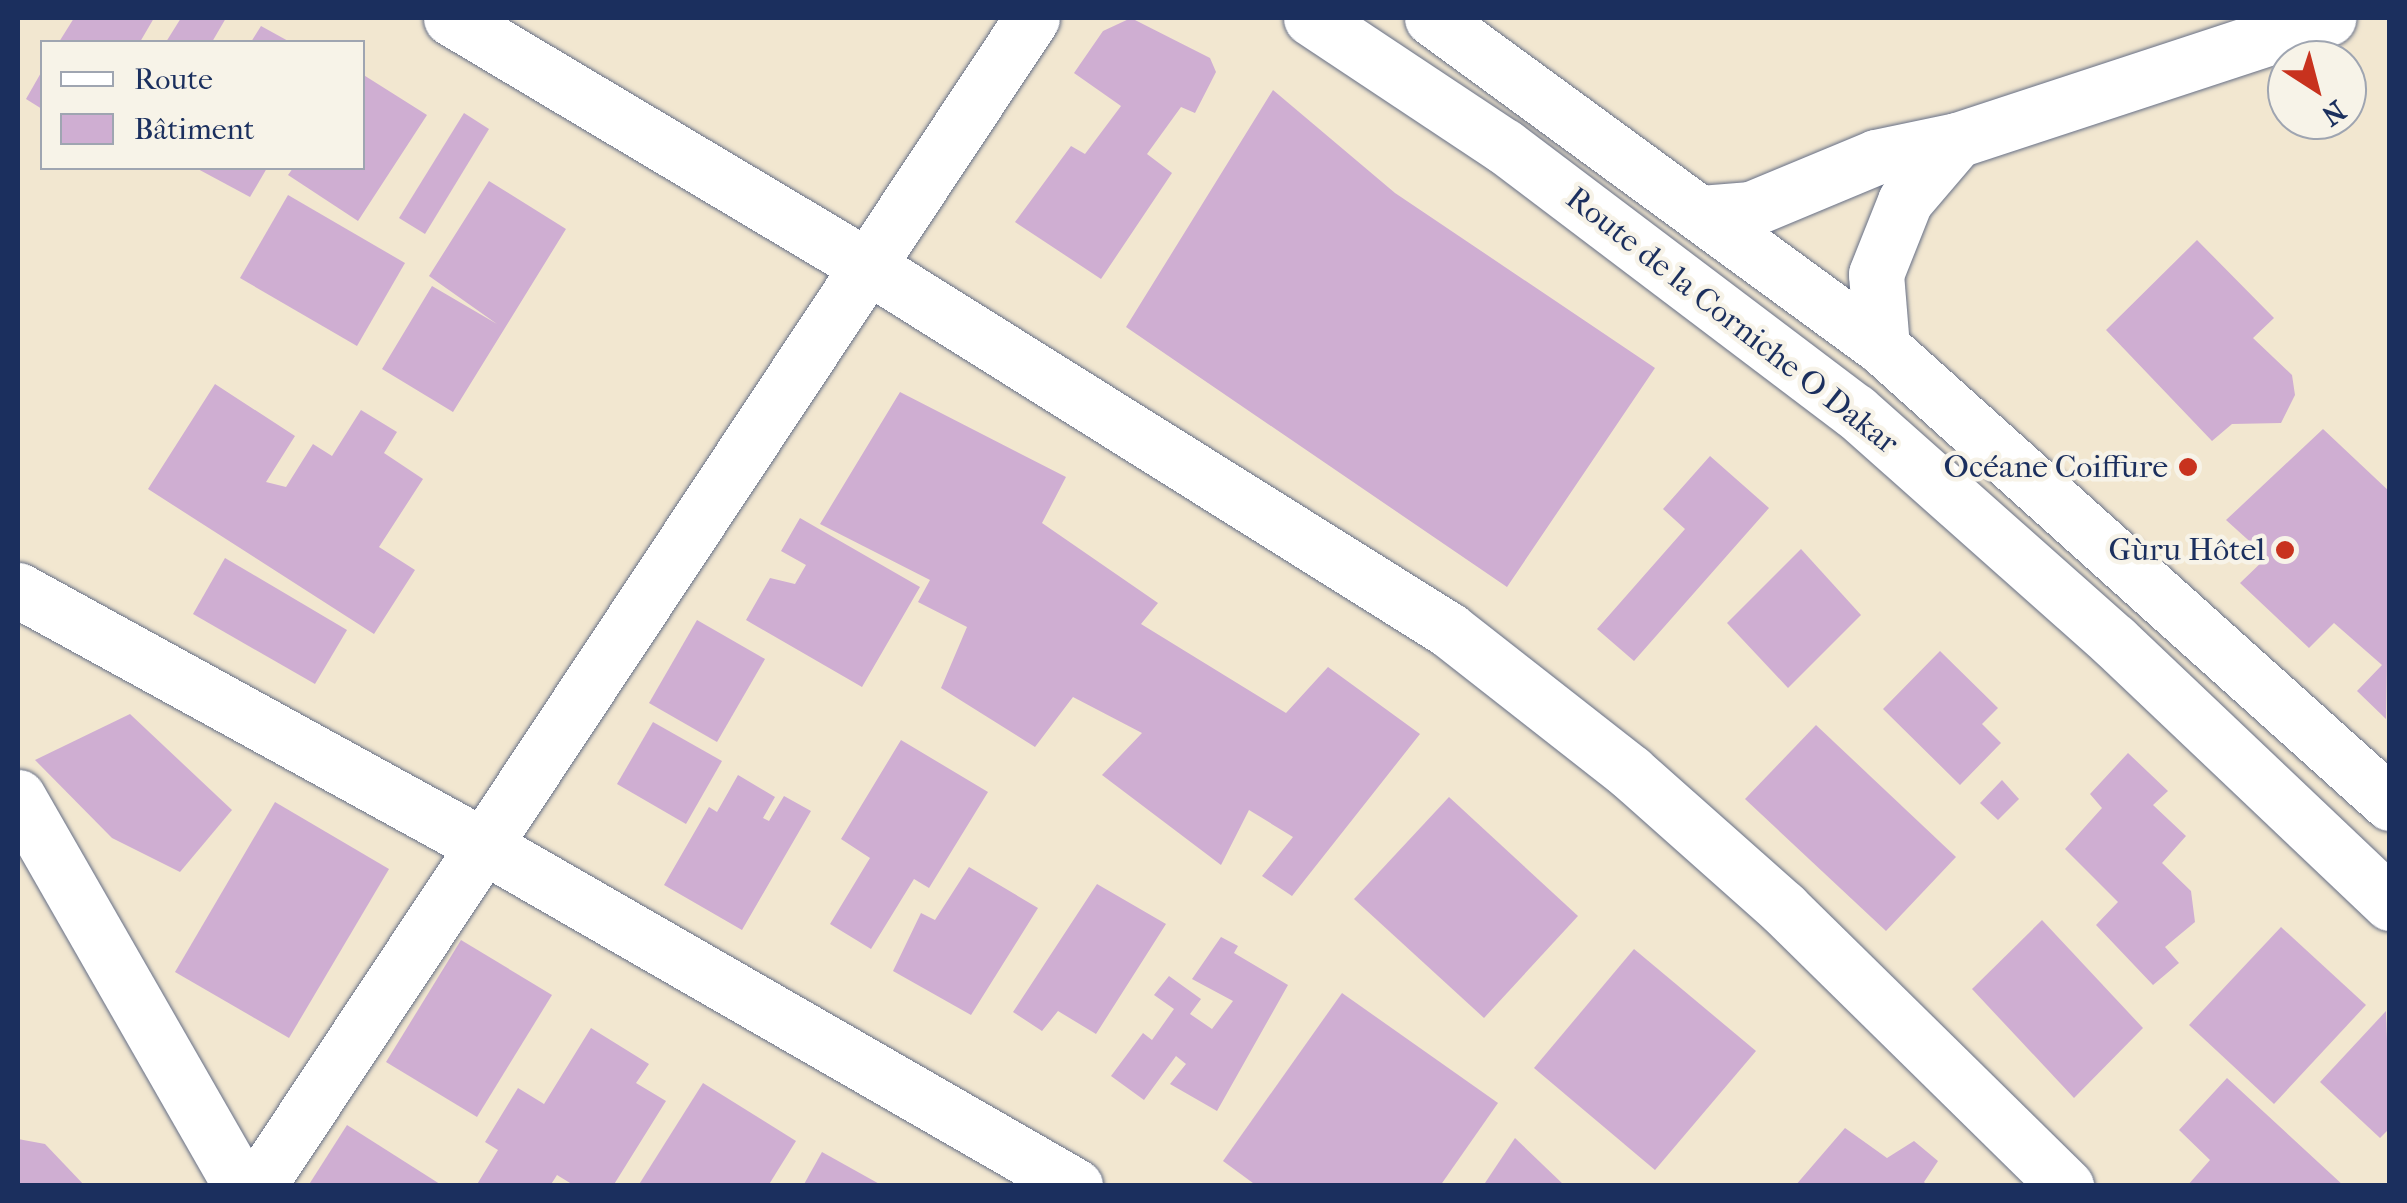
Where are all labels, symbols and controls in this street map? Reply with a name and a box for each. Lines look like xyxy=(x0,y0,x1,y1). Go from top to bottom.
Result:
legend xyxy=(40,40,365,170)
north arrow xyxy=(2267,40,2367,140)
text: Route xyxy=(134,62,213,97)
text: N xyxy=(2315,93,2352,133)
text: Bâtiment xyxy=(134,112,255,147)
street label: Route de la Corniche O Dakar xyxy=(1558,179,1906,463)
place label: Océane Coiffure xyxy=(1944,448,2168,486)
marker: Océane Coiffure xyxy=(2177,456,2199,478)
place label: Gùru Hôtel xyxy=(2109,531,2265,569)
marker: Gùru Hôtel xyxy=(2274,539,2296,561)

